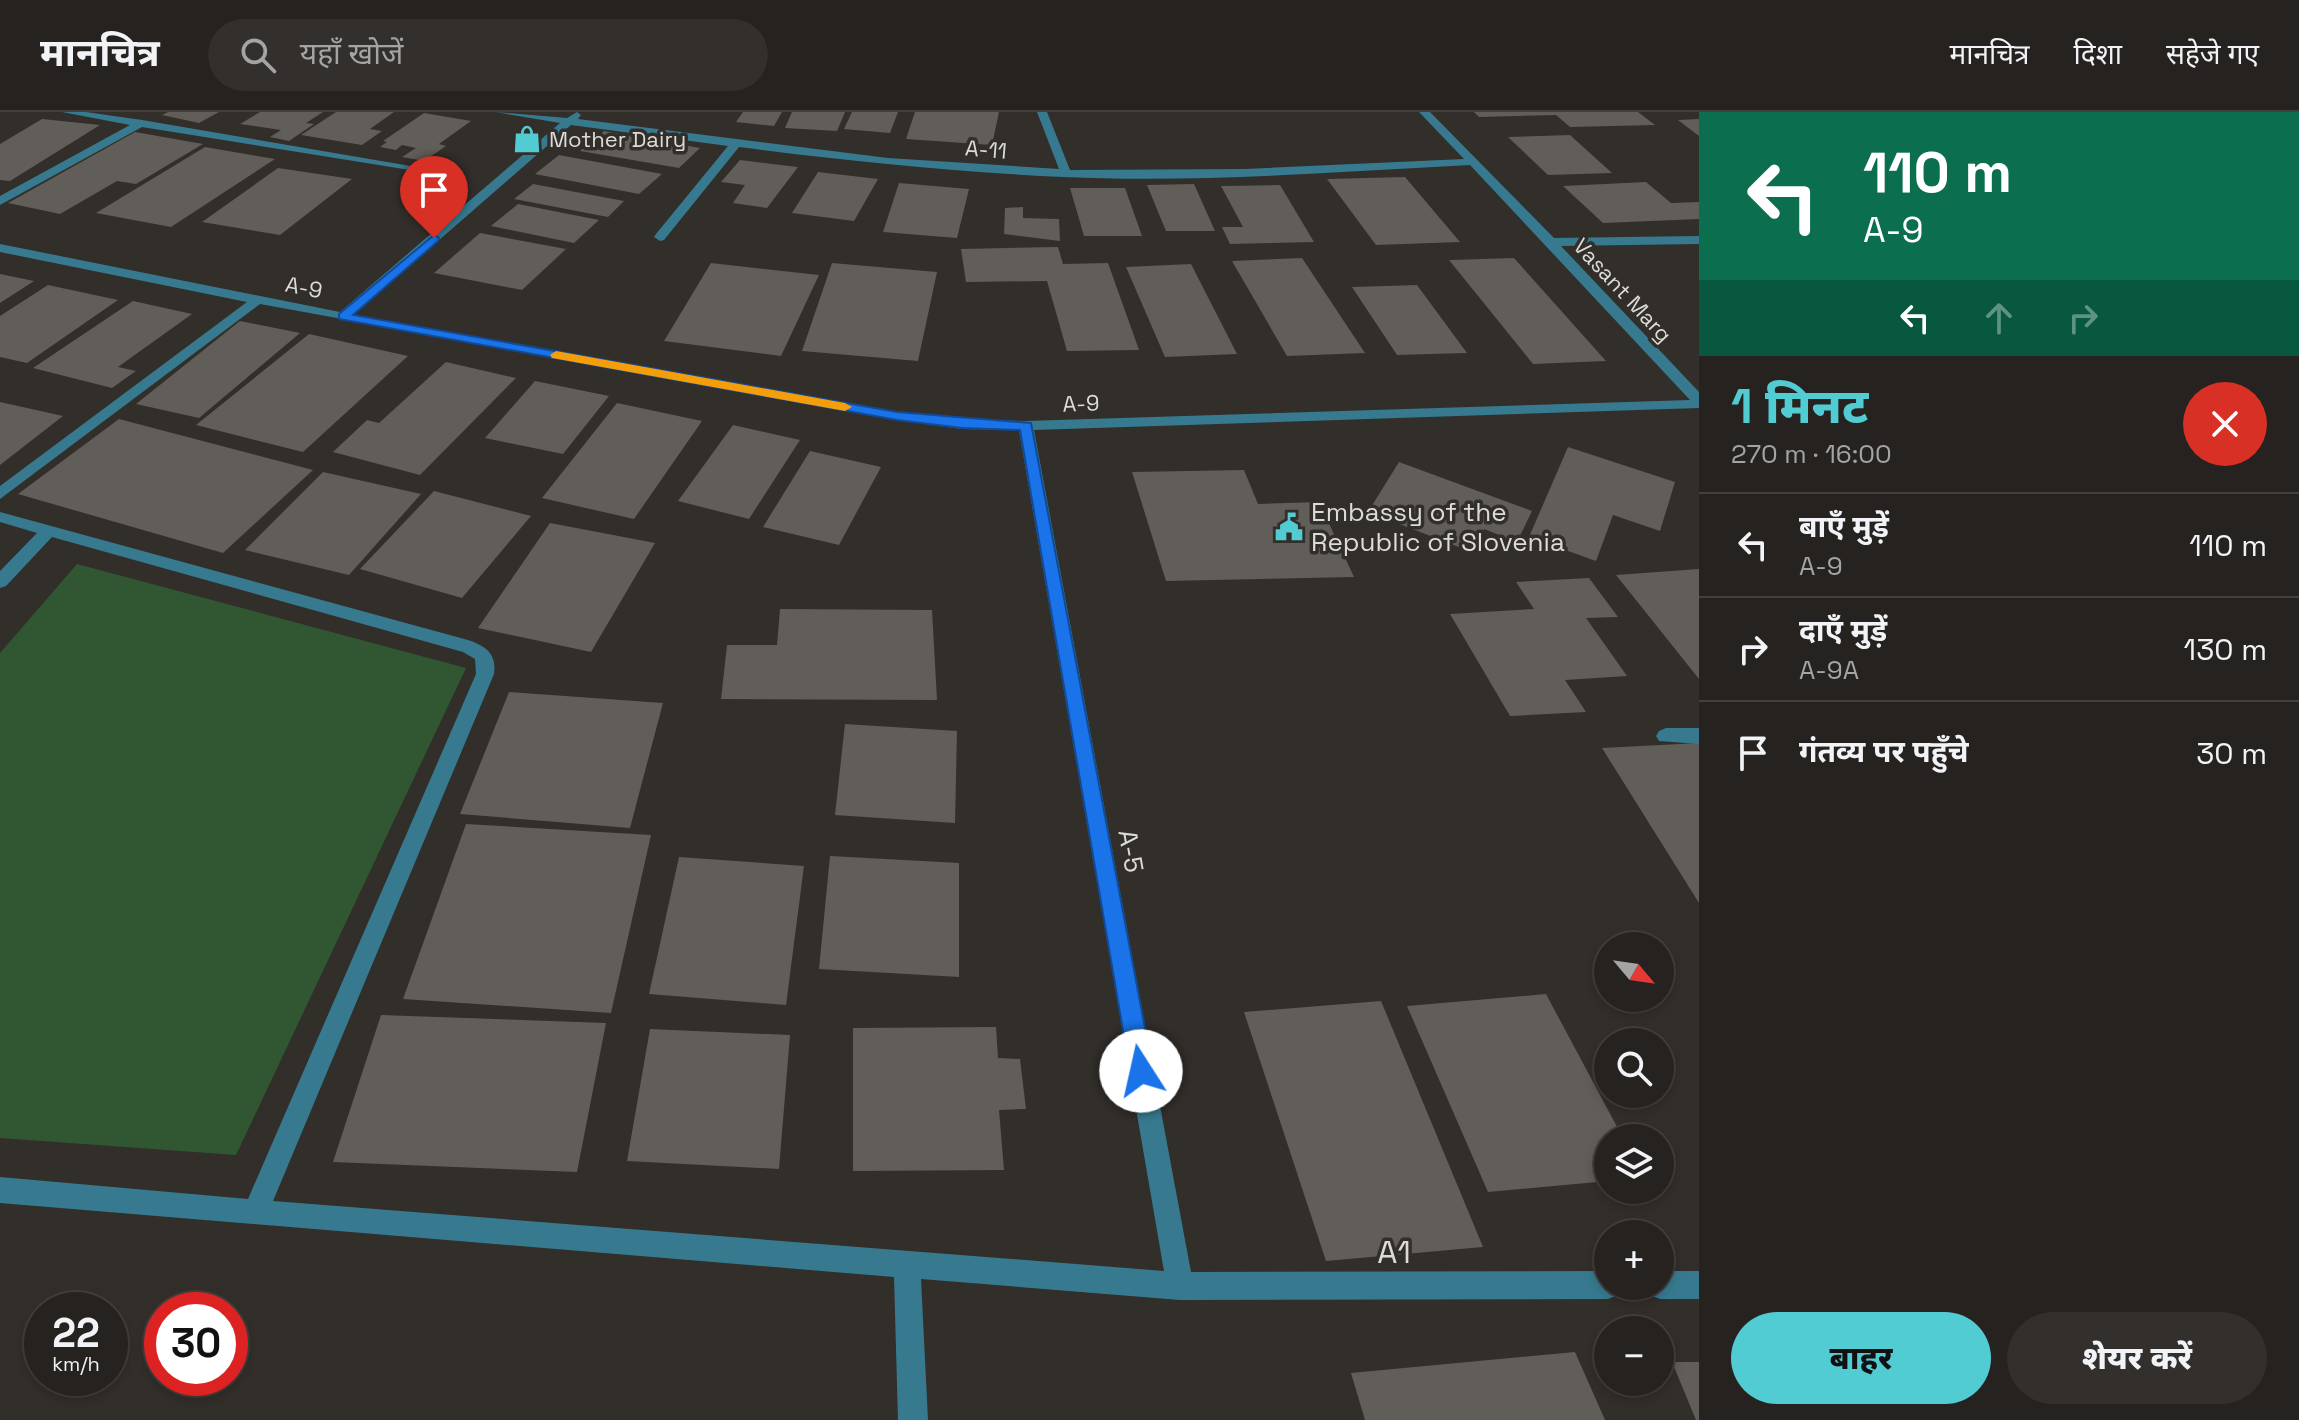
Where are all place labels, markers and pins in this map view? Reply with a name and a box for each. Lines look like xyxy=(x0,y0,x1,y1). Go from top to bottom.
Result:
shop icon: Mother Dairy xyxy=(512,124,542,154)
place label: Mother Dairy xyxy=(549,125,686,153)
pin xyxy=(400,156,468,238)
place label: Embassy of the Republic of Slovenia xyxy=(1311,495,1565,559)
public building icon: Embassy of the Republic of Slovenia xyxy=(1274,512,1304,542)

